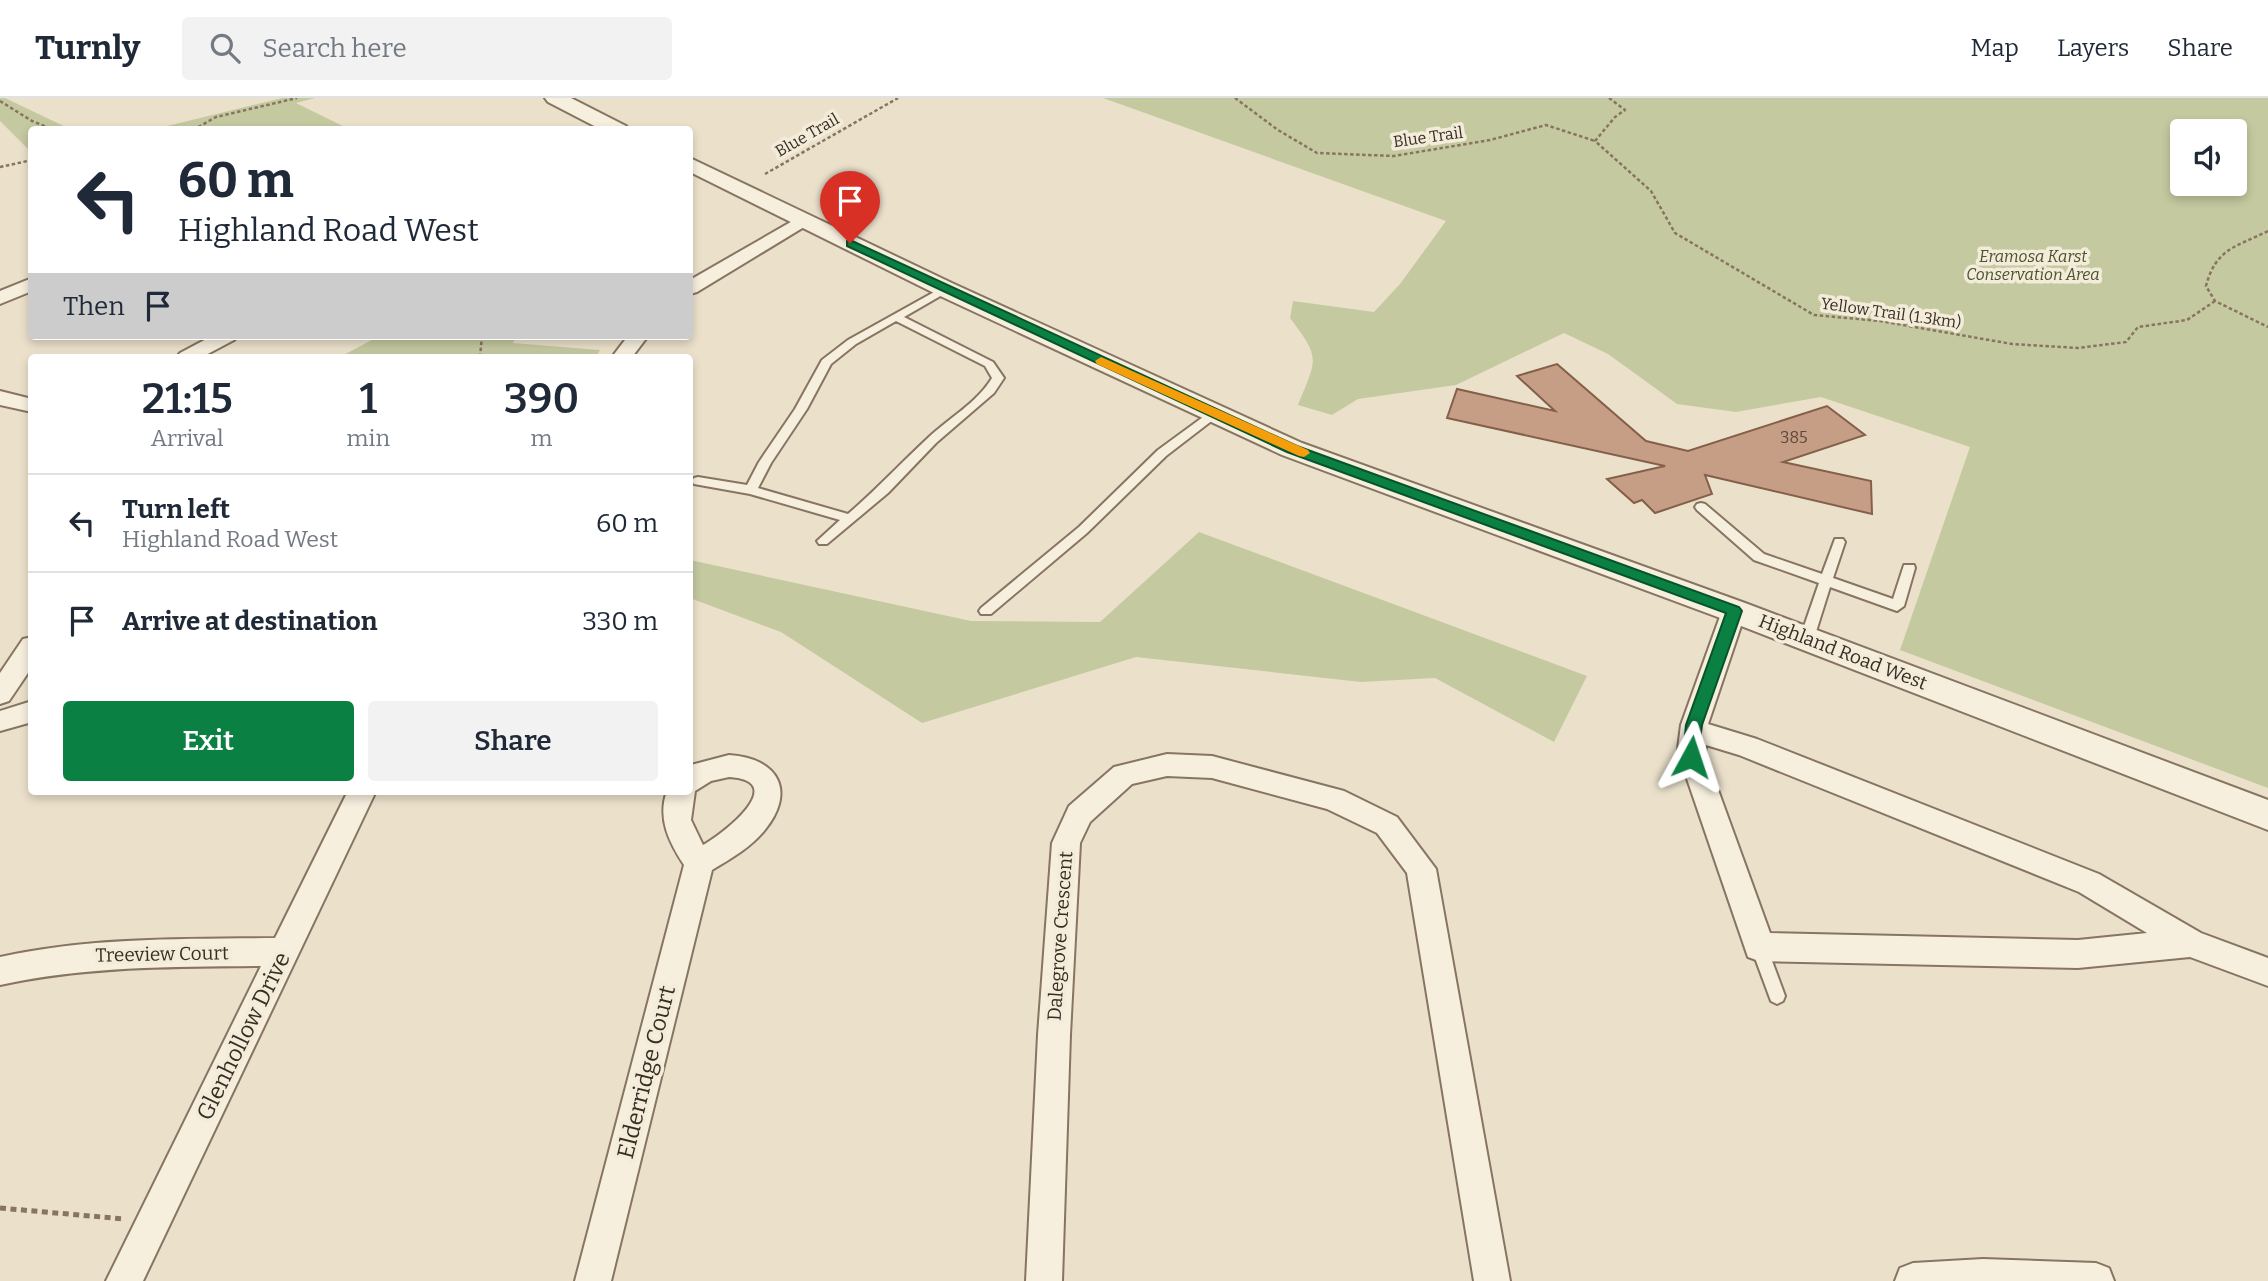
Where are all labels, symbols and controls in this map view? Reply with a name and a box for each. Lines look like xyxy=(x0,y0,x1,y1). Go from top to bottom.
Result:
search box xyxy=(182,17,672,80)
text: Turnly xyxy=(35,28,140,68)
icon: search xyxy=(206,29,244,67)
text: Search here xyxy=(262,33,407,64)
text: Map xyxy=(1971,34,2019,62)
text: Layers xyxy=(2057,34,2129,62)
text: Share xyxy=(2167,34,2233,62)
street label: Blue Trail xyxy=(772,109,843,161)
map controls xyxy=(2170,119,2247,196)
button: sound xyxy=(2170,119,2247,196)
street label: Blue Trail xyxy=(1392,123,1464,151)
text: 60 m xyxy=(178,151,294,210)
icon: left xyxy=(63,154,154,245)
pin xyxy=(820,171,880,243)
icon: arrive xyxy=(831,182,869,220)
text: Highland Road West xyxy=(178,211,479,249)
park label: Eramosa Karst Conservation Area xyxy=(1966,247,2100,284)
icon: arrive xyxy=(139,287,177,325)
text: Then xyxy=(63,291,125,322)
street label: Yellow Trail (1.3km) xyxy=(1820,294,1962,332)
text: 21:15 xyxy=(142,374,233,424)
text: 1 xyxy=(359,374,377,424)
text: 390 xyxy=(504,374,579,424)
text: Arrival xyxy=(151,424,224,452)
text: min xyxy=(347,424,390,452)
text: m xyxy=(530,424,552,452)
house number: 385 xyxy=(1780,428,1808,447)
text: Turn left xyxy=(122,494,230,525)
icon: left xyxy=(63,504,101,542)
text: 60 m xyxy=(596,508,658,539)
text: Highland Road West xyxy=(122,525,338,553)
icon: arrive xyxy=(63,602,101,640)
text: Arrive at destination xyxy=(122,606,377,637)
text: 330 m xyxy=(582,606,658,637)
street label: Highland Road West xyxy=(1756,609,1931,695)
button: Exit xyxy=(63,701,354,781)
button: Share xyxy=(368,701,658,781)
position arrow xyxy=(1654,720,1728,794)
street label: Dalegrove Crescent xyxy=(1043,850,1077,1022)
street label: Treeview Court xyxy=(95,941,229,967)
street label: Glenhollow Drive xyxy=(190,947,296,1125)
street label: Elderridge Court xyxy=(611,983,681,1161)

